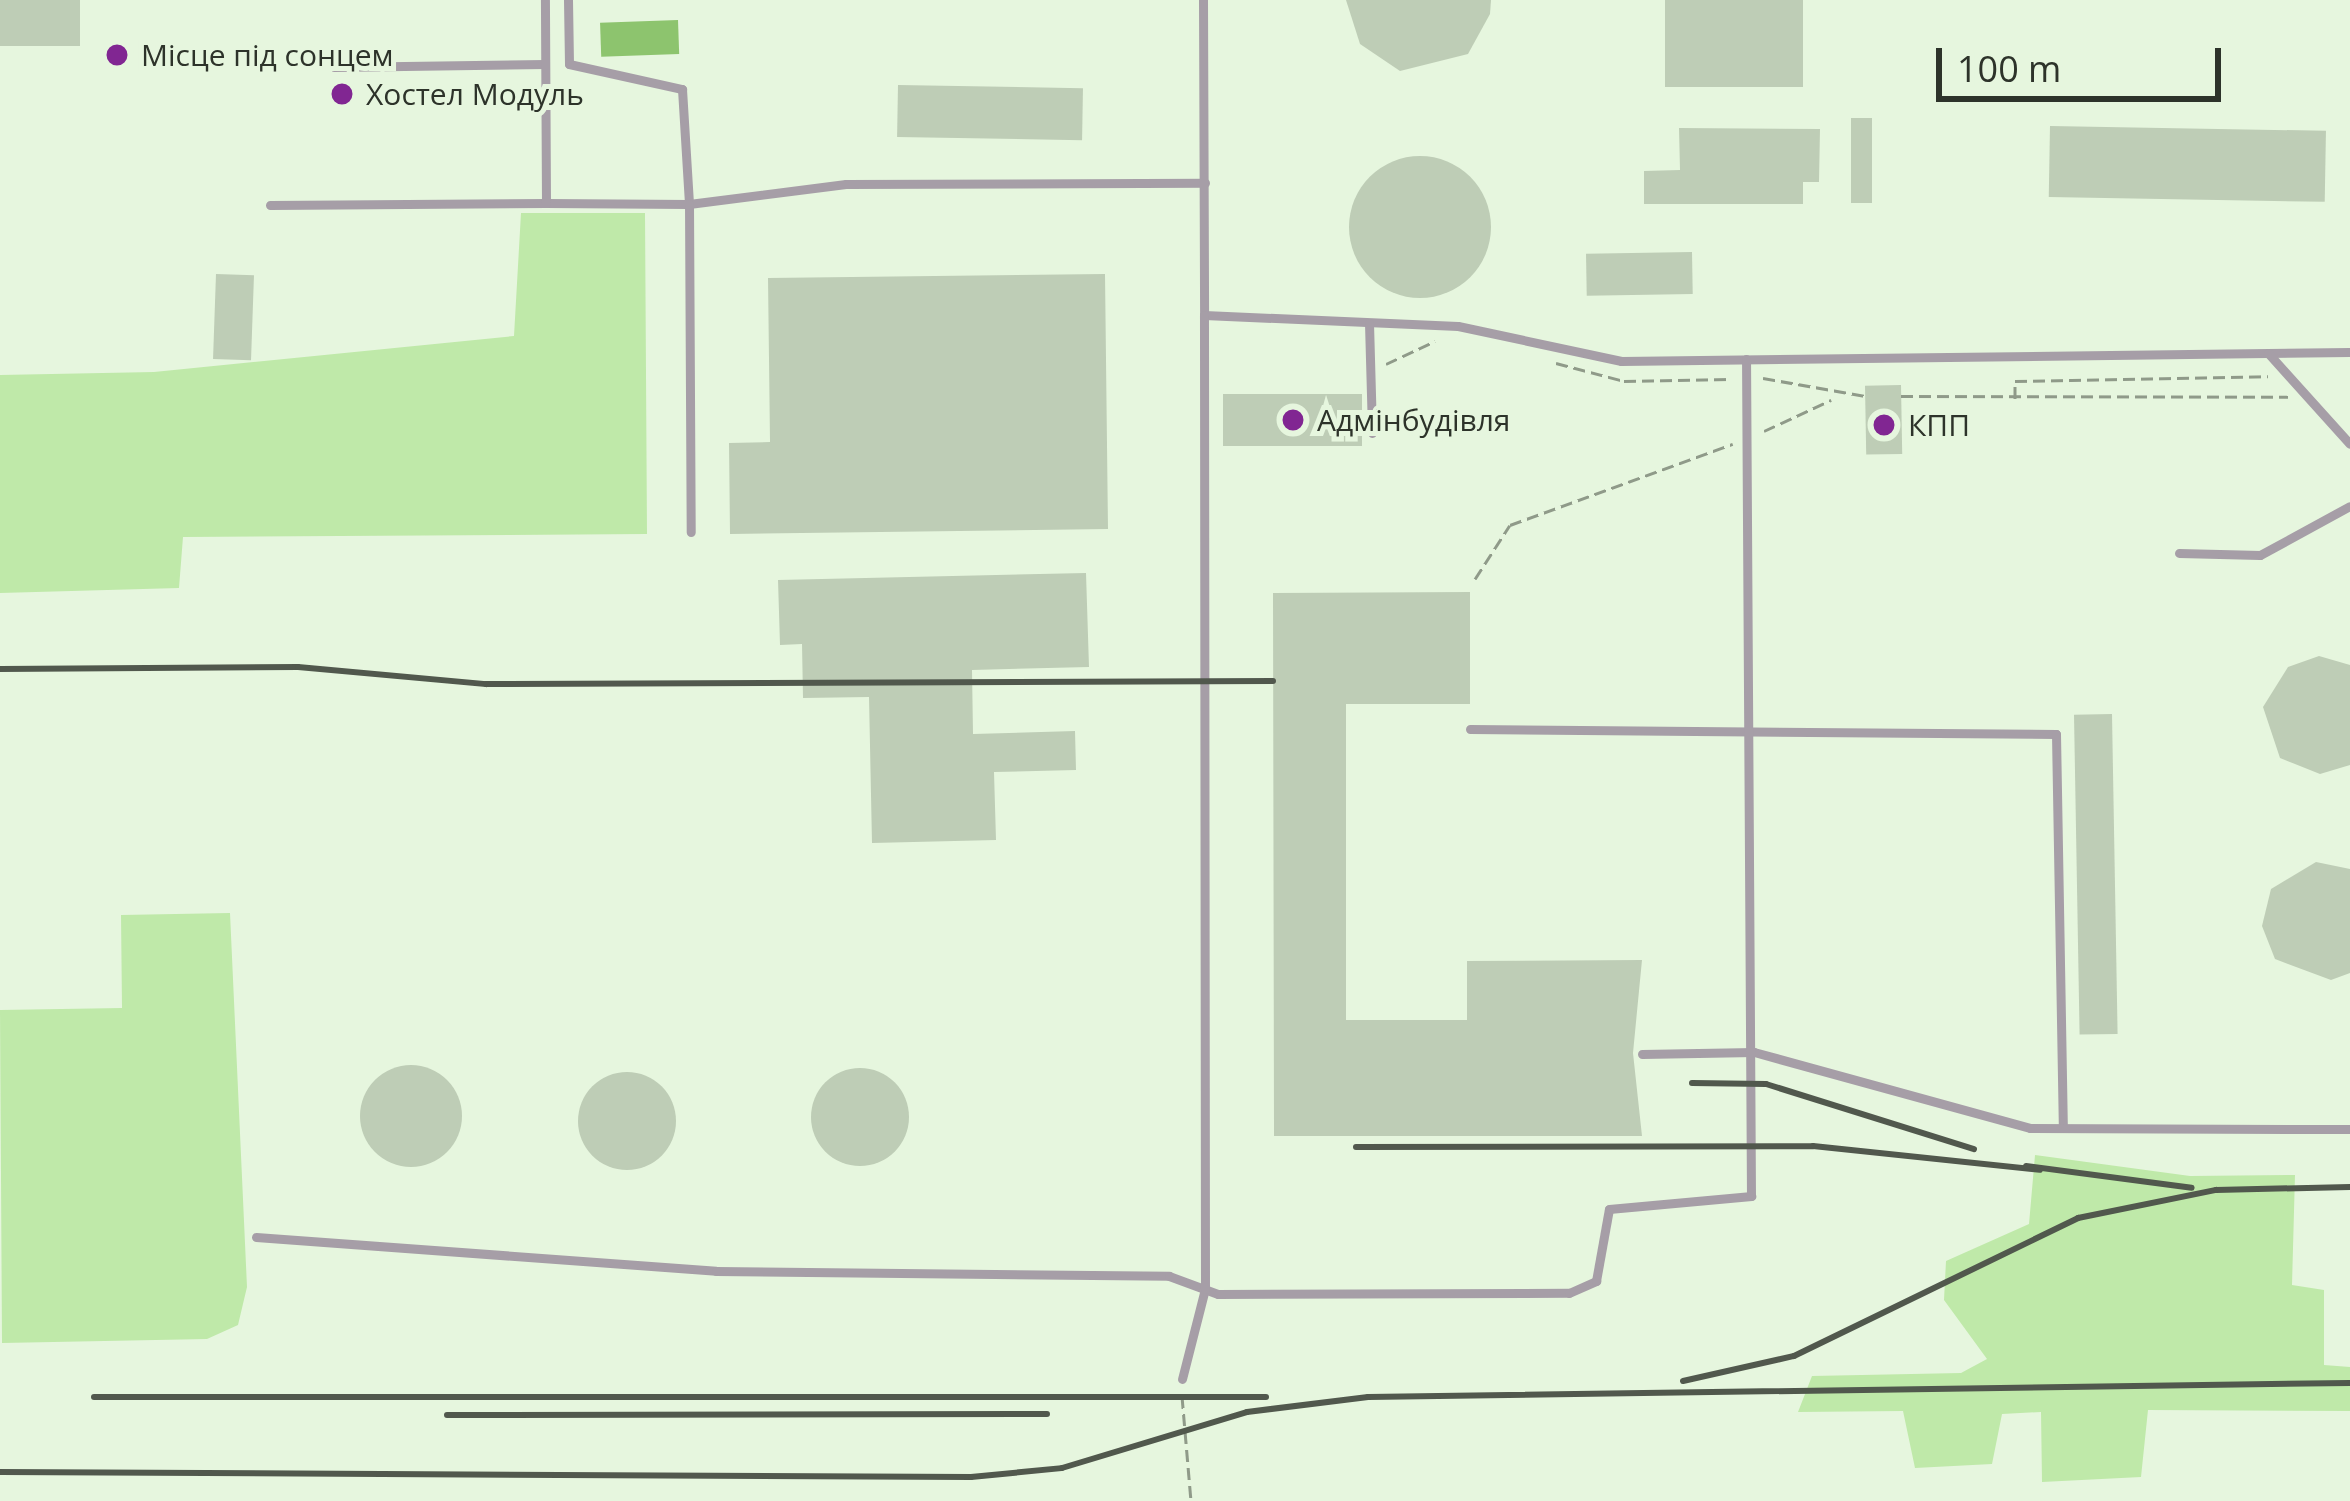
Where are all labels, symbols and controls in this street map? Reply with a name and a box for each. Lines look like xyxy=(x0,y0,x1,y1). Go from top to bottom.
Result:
scale bar xyxy=(1942,24,2227,98)
place label: Місце під сонцем xyxy=(141,37,394,73)
marker: Місце під сонцем xyxy=(104,42,130,68)
text: 100 m xyxy=(1957,44,2061,93)
place label: Хостел Модуль xyxy=(366,76,584,112)
marker: Хостел Модуль xyxy=(329,81,355,107)
place label: Адмінбудівля xyxy=(1317,402,1510,438)
marker: Адмінбудівля xyxy=(1280,407,1306,433)
place label: КПП xyxy=(1908,407,1970,443)
marker: КПП xyxy=(1871,412,1897,438)

